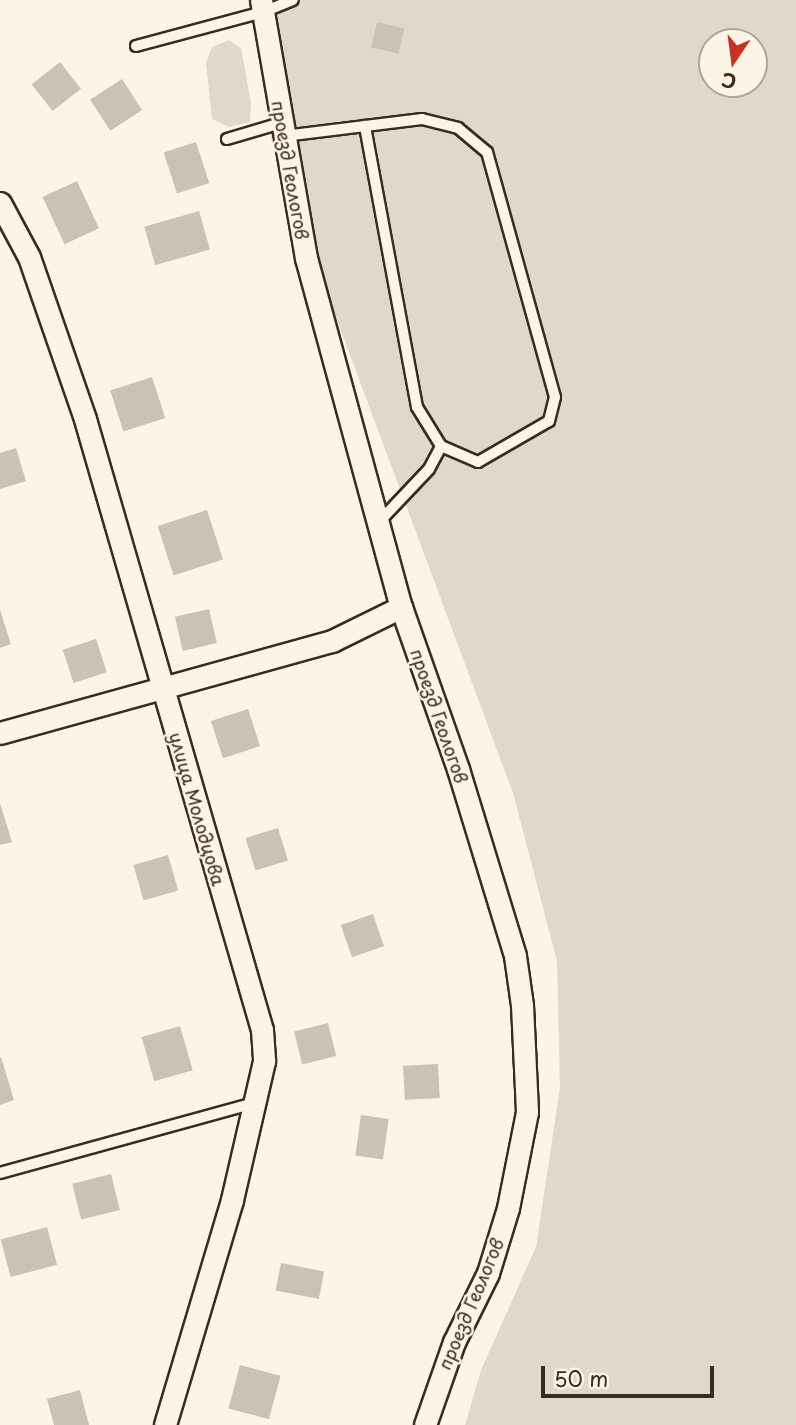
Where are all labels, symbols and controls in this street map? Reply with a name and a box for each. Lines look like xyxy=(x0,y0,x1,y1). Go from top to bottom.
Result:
north arrow xyxy=(698,28,768,98)
text: С xyxy=(719,66,739,97)
street label: проезд Геологов xyxy=(267,99,313,241)
street label: проезд Геологов xyxy=(406,646,472,786)
street label: улица Молодцова xyxy=(165,729,229,889)
street label: проезд Геологов xyxy=(434,1235,508,1373)
scale bar xyxy=(544,1352,717,1396)
text: 50 m xyxy=(554,1362,608,1394)

